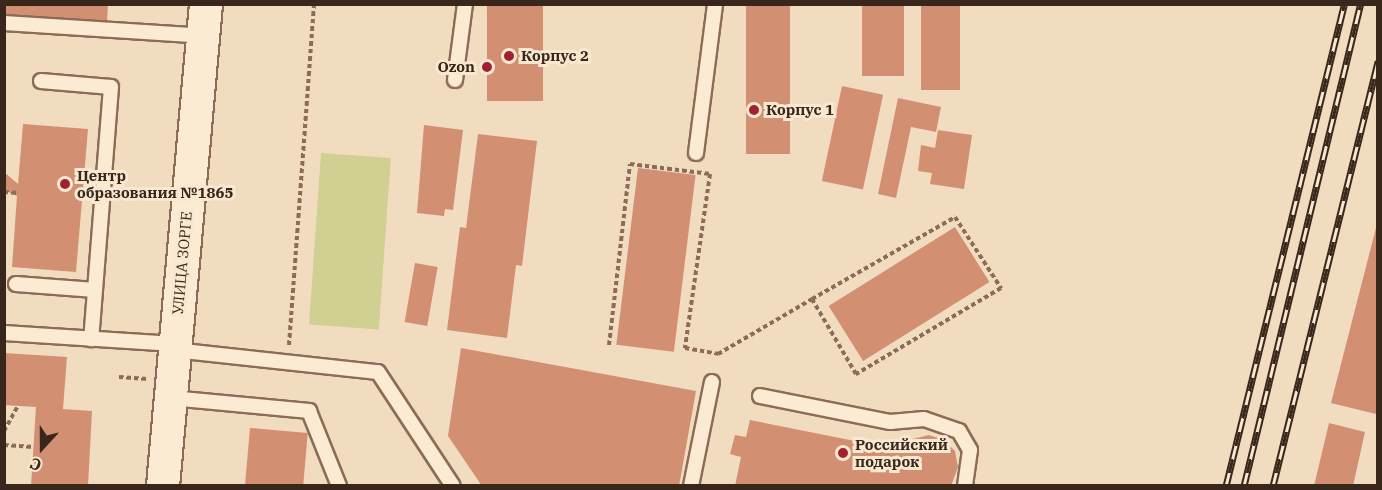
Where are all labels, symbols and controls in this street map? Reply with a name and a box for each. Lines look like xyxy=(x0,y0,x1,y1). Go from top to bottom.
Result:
place label: Корпус 2 xyxy=(521,47,589,65)
marker: Корпус 2 xyxy=(502,49,516,63)
place label: Ozon xyxy=(437,58,475,76)
marker: Ozon xyxy=(480,60,494,74)
place label: Корпус 1 xyxy=(766,101,834,119)
marker: Корпус 1 xyxy=(747,103,761,117)
place label: Центр образования №1865 xyxy=(77,166,234,201)
marker: Центр образования №1865 xyxy=(58,177,72,191)
street label: УЛИЦА ЗОРГЕ xyxy=(169,211,195,315)
north arrow xyxy=(12,418,72,478)
place label: Российский подарок xyxy=(855,435,948,470)
marker: Российский подарок xyxy=(836,446,850,460)
text: С xyxy=(27,454,44,476)

